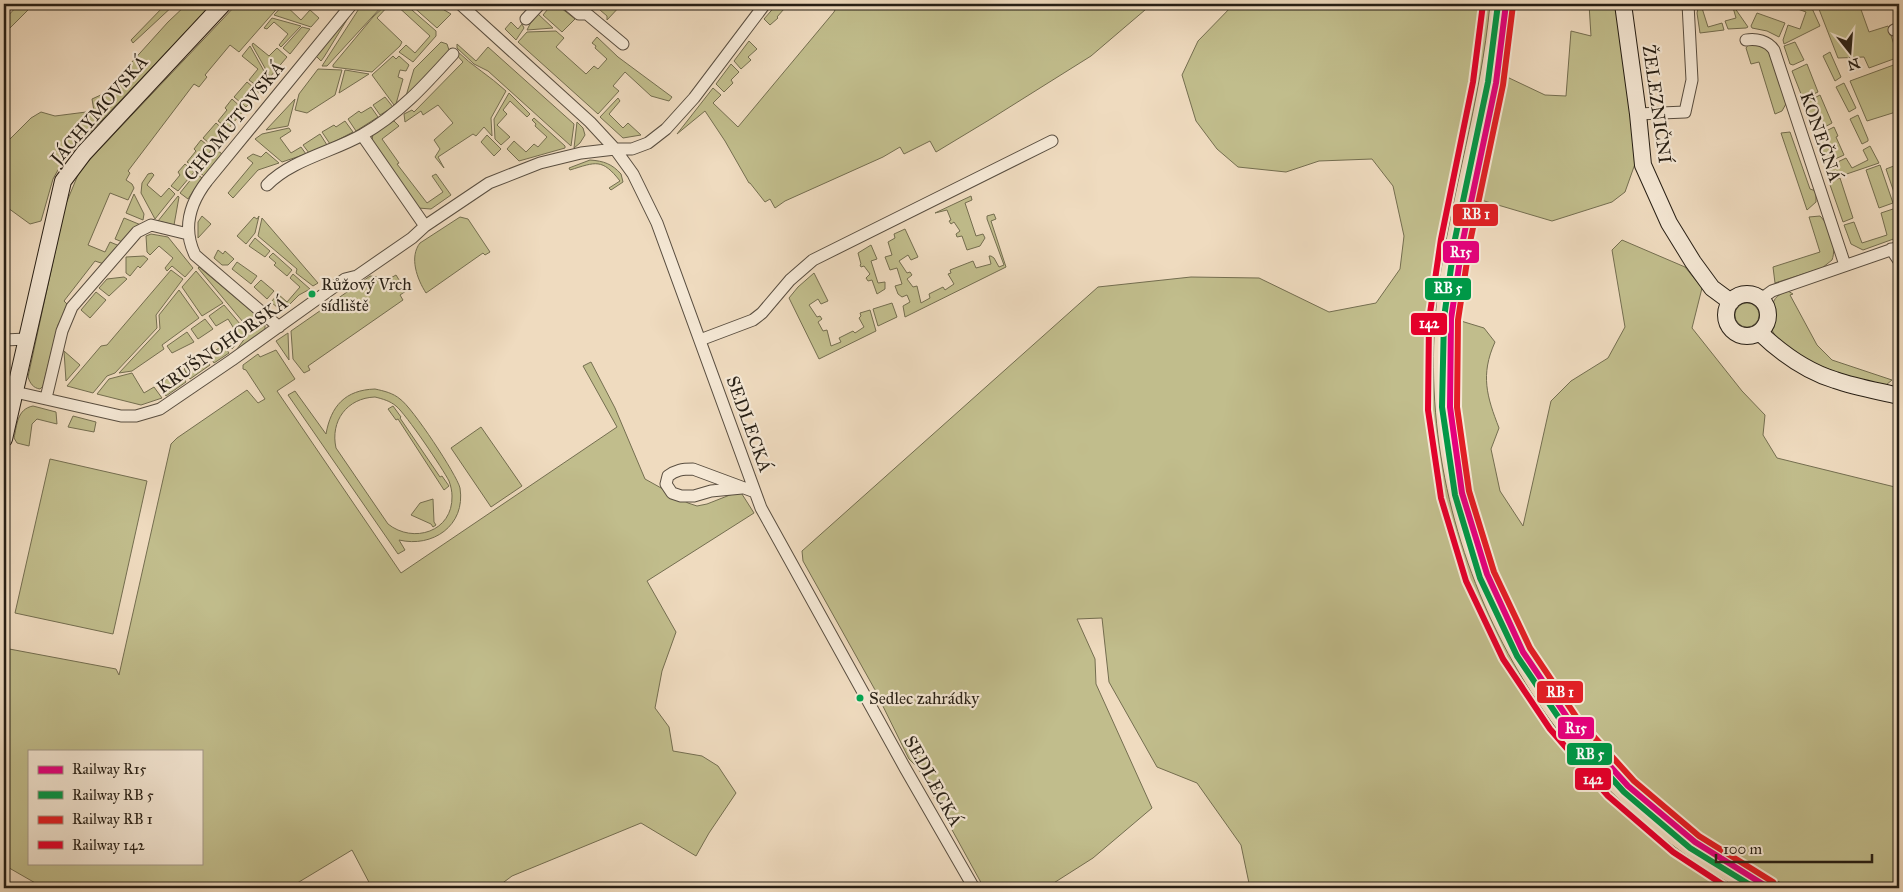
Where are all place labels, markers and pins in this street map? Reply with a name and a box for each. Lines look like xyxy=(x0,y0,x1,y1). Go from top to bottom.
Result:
place label: Růžový Vrch sídliště xyxy=(321,274,412,316)
marker: Růžový Vrch sídliště xyxy=(307,289,317,299)
place label: Sedlec zahrádky xyxy=(869,688,980,709)
marker: Sedlec zahrádky xyxy=(855,693,865,703)

